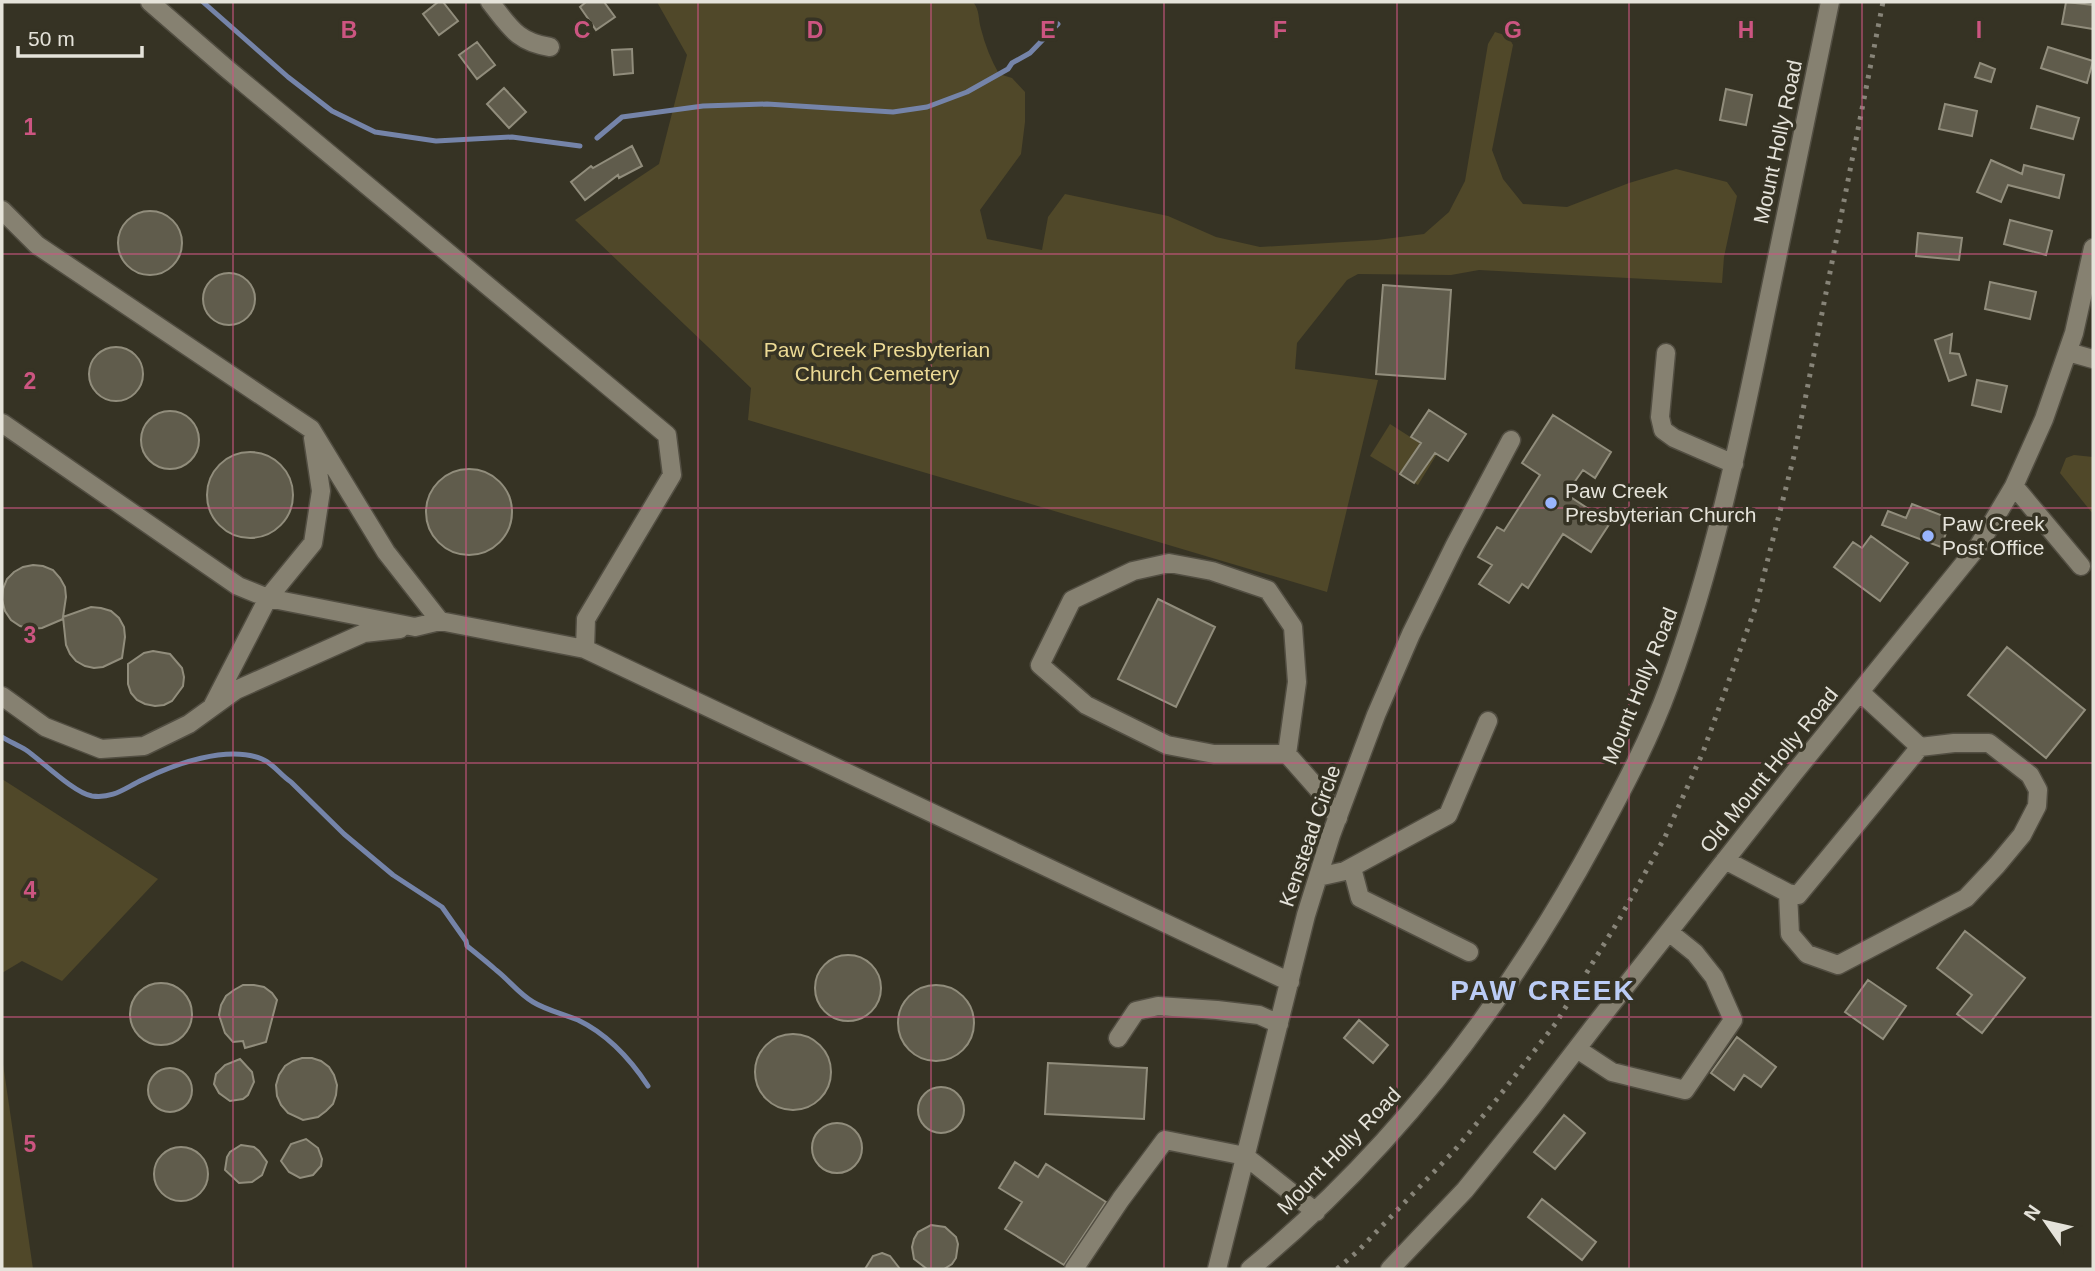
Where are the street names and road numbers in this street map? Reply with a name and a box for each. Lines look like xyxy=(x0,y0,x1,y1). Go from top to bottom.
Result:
street label: Mount Holly Road xyxy=(1749,58,1806,226)
street label: Mount Holly Road xyxy=(1598,604,1681,768)
street label: Old Mount Holly Road xyxy=(1695,683,1842,857)
street label: Kenstead Circle xyxy=(1275,762,1345,910)
street label: Mount Holly Road xyxy=(1272,1083,1405,1219)

